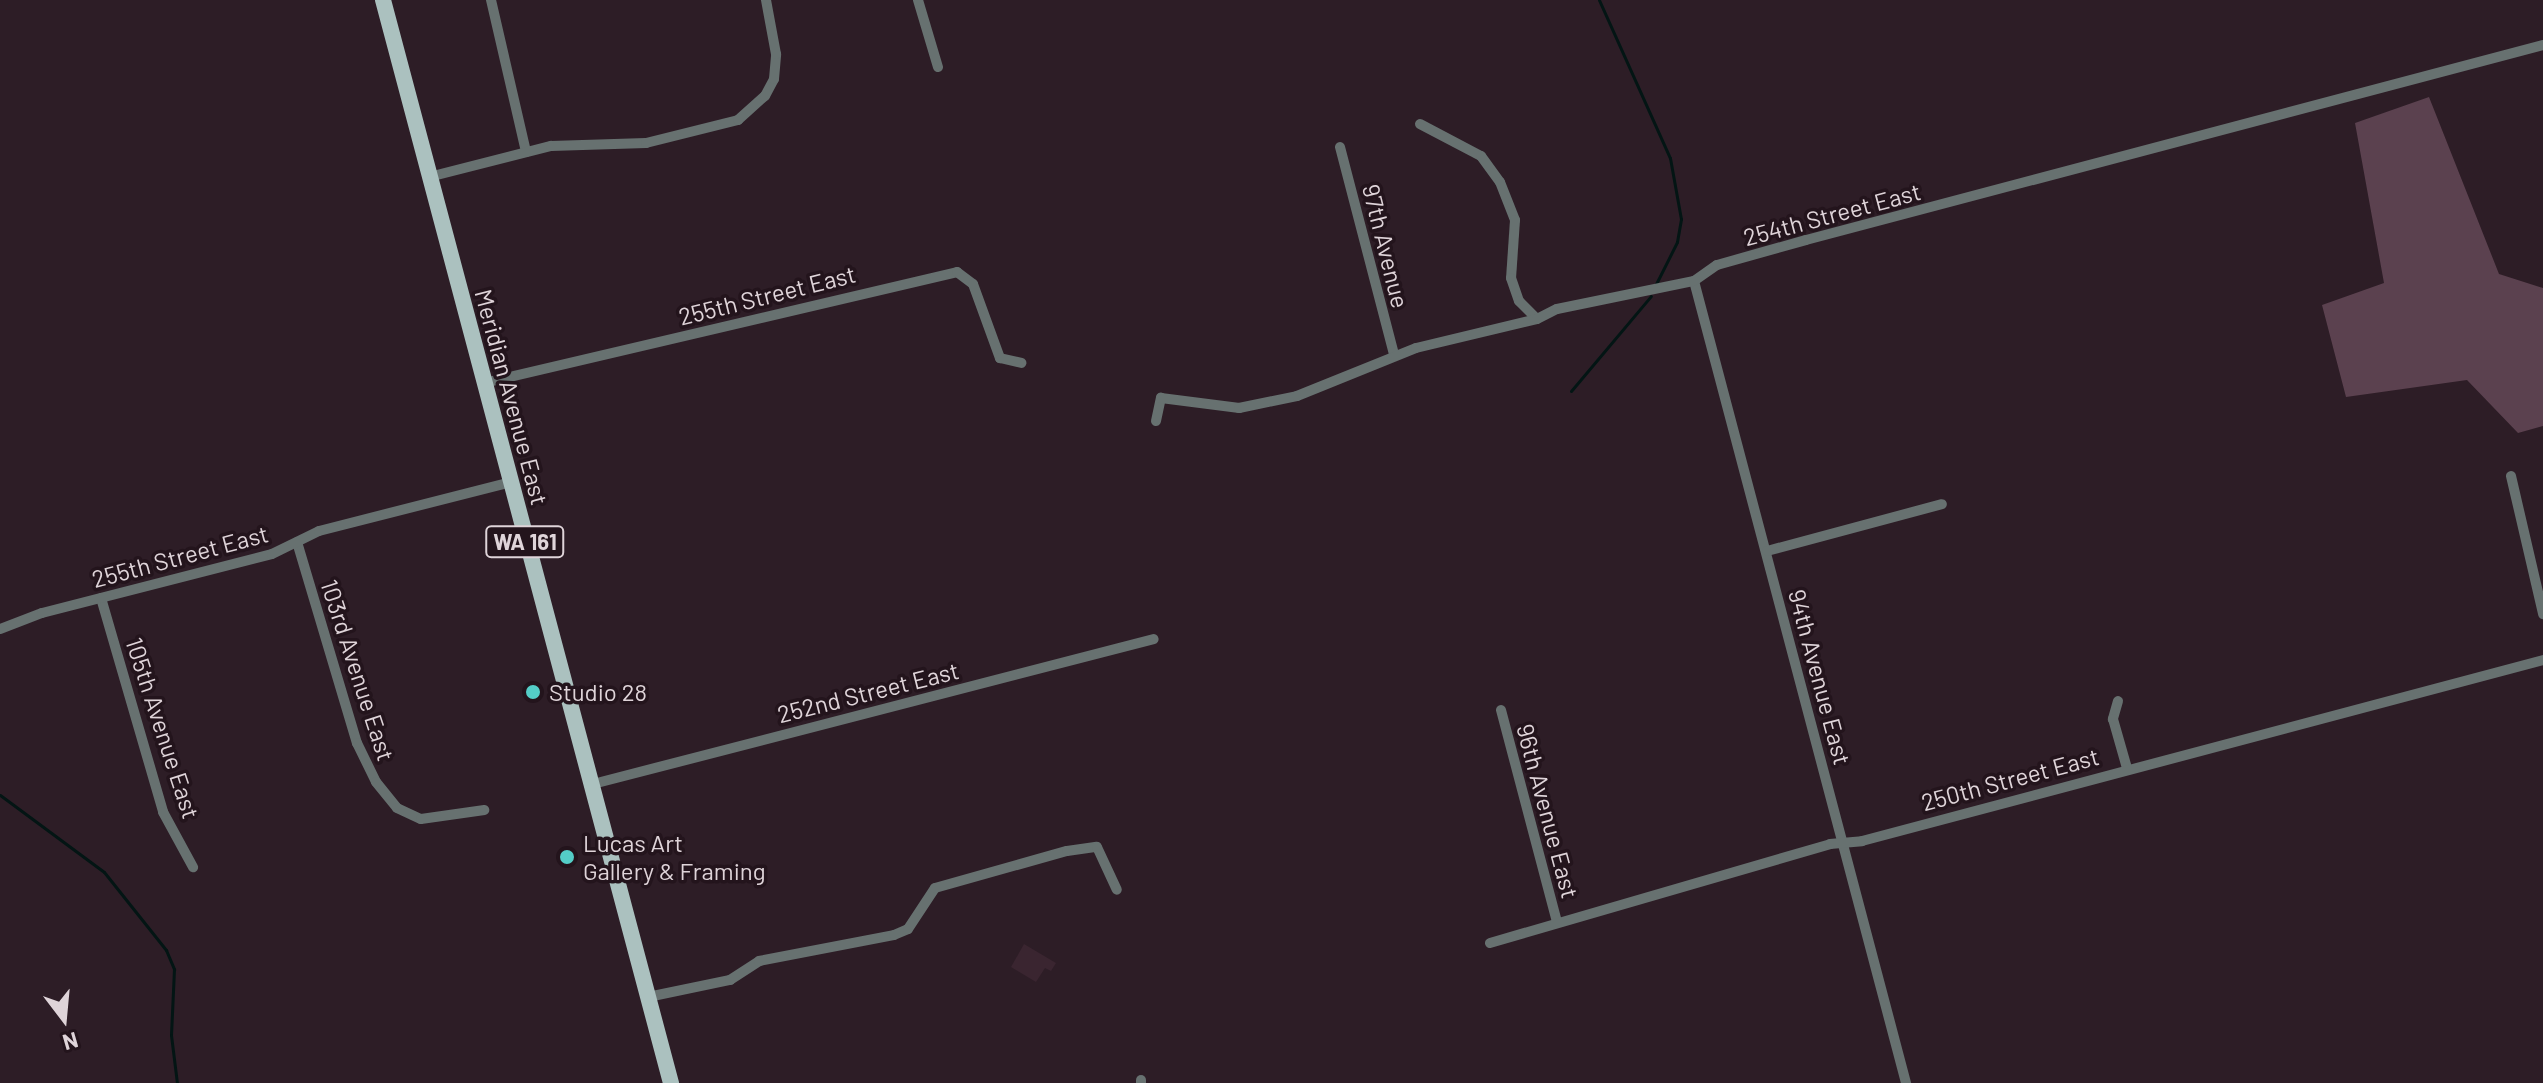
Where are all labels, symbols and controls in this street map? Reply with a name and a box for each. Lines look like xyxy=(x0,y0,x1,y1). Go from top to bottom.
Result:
street label: 254th Street East xyxy=(1740,177,1924,251)
street label: 97th Avenue xyxy=(1357,181,1415,311)
street label: 255th Street East xyxy=(676,259,858,331)
street label: Meridian Avenue East xyxy=(469,286,555,508)
street label: 255th Street East xyxy=(89,519,271,593)
road number: WA 161 xyxy=(485,524,565,560)
street label: 103rd Avenue East xyxy=(315,576,401,764)
street label: 94th Avenue East xyxy=(1783,586,1857,768)
street label: 105th Avenue East xyxy=(120,634,206,822)
street label: 252nd Street East xyxy=(774,656,962,728)
place label: Studio 28 xyxy=(549,678,647,706)
marker: Studio 28 xyxy=(524,683,542,701)
street label: 96th Avenue East xyxy=(1511,721,1585,901)
street label: 250th Street East xyxy=(1918,741,2102,817)
place label: Lucas Art Gallery & Framing xyxy=(583,829,766,885)
marker: Lucas Art Gallery & Framing xyxy=(558,848,576,866)
north arrow xyxy=(24,979,104,1059)
text: N xyxy=(60,1028,81,1057)

